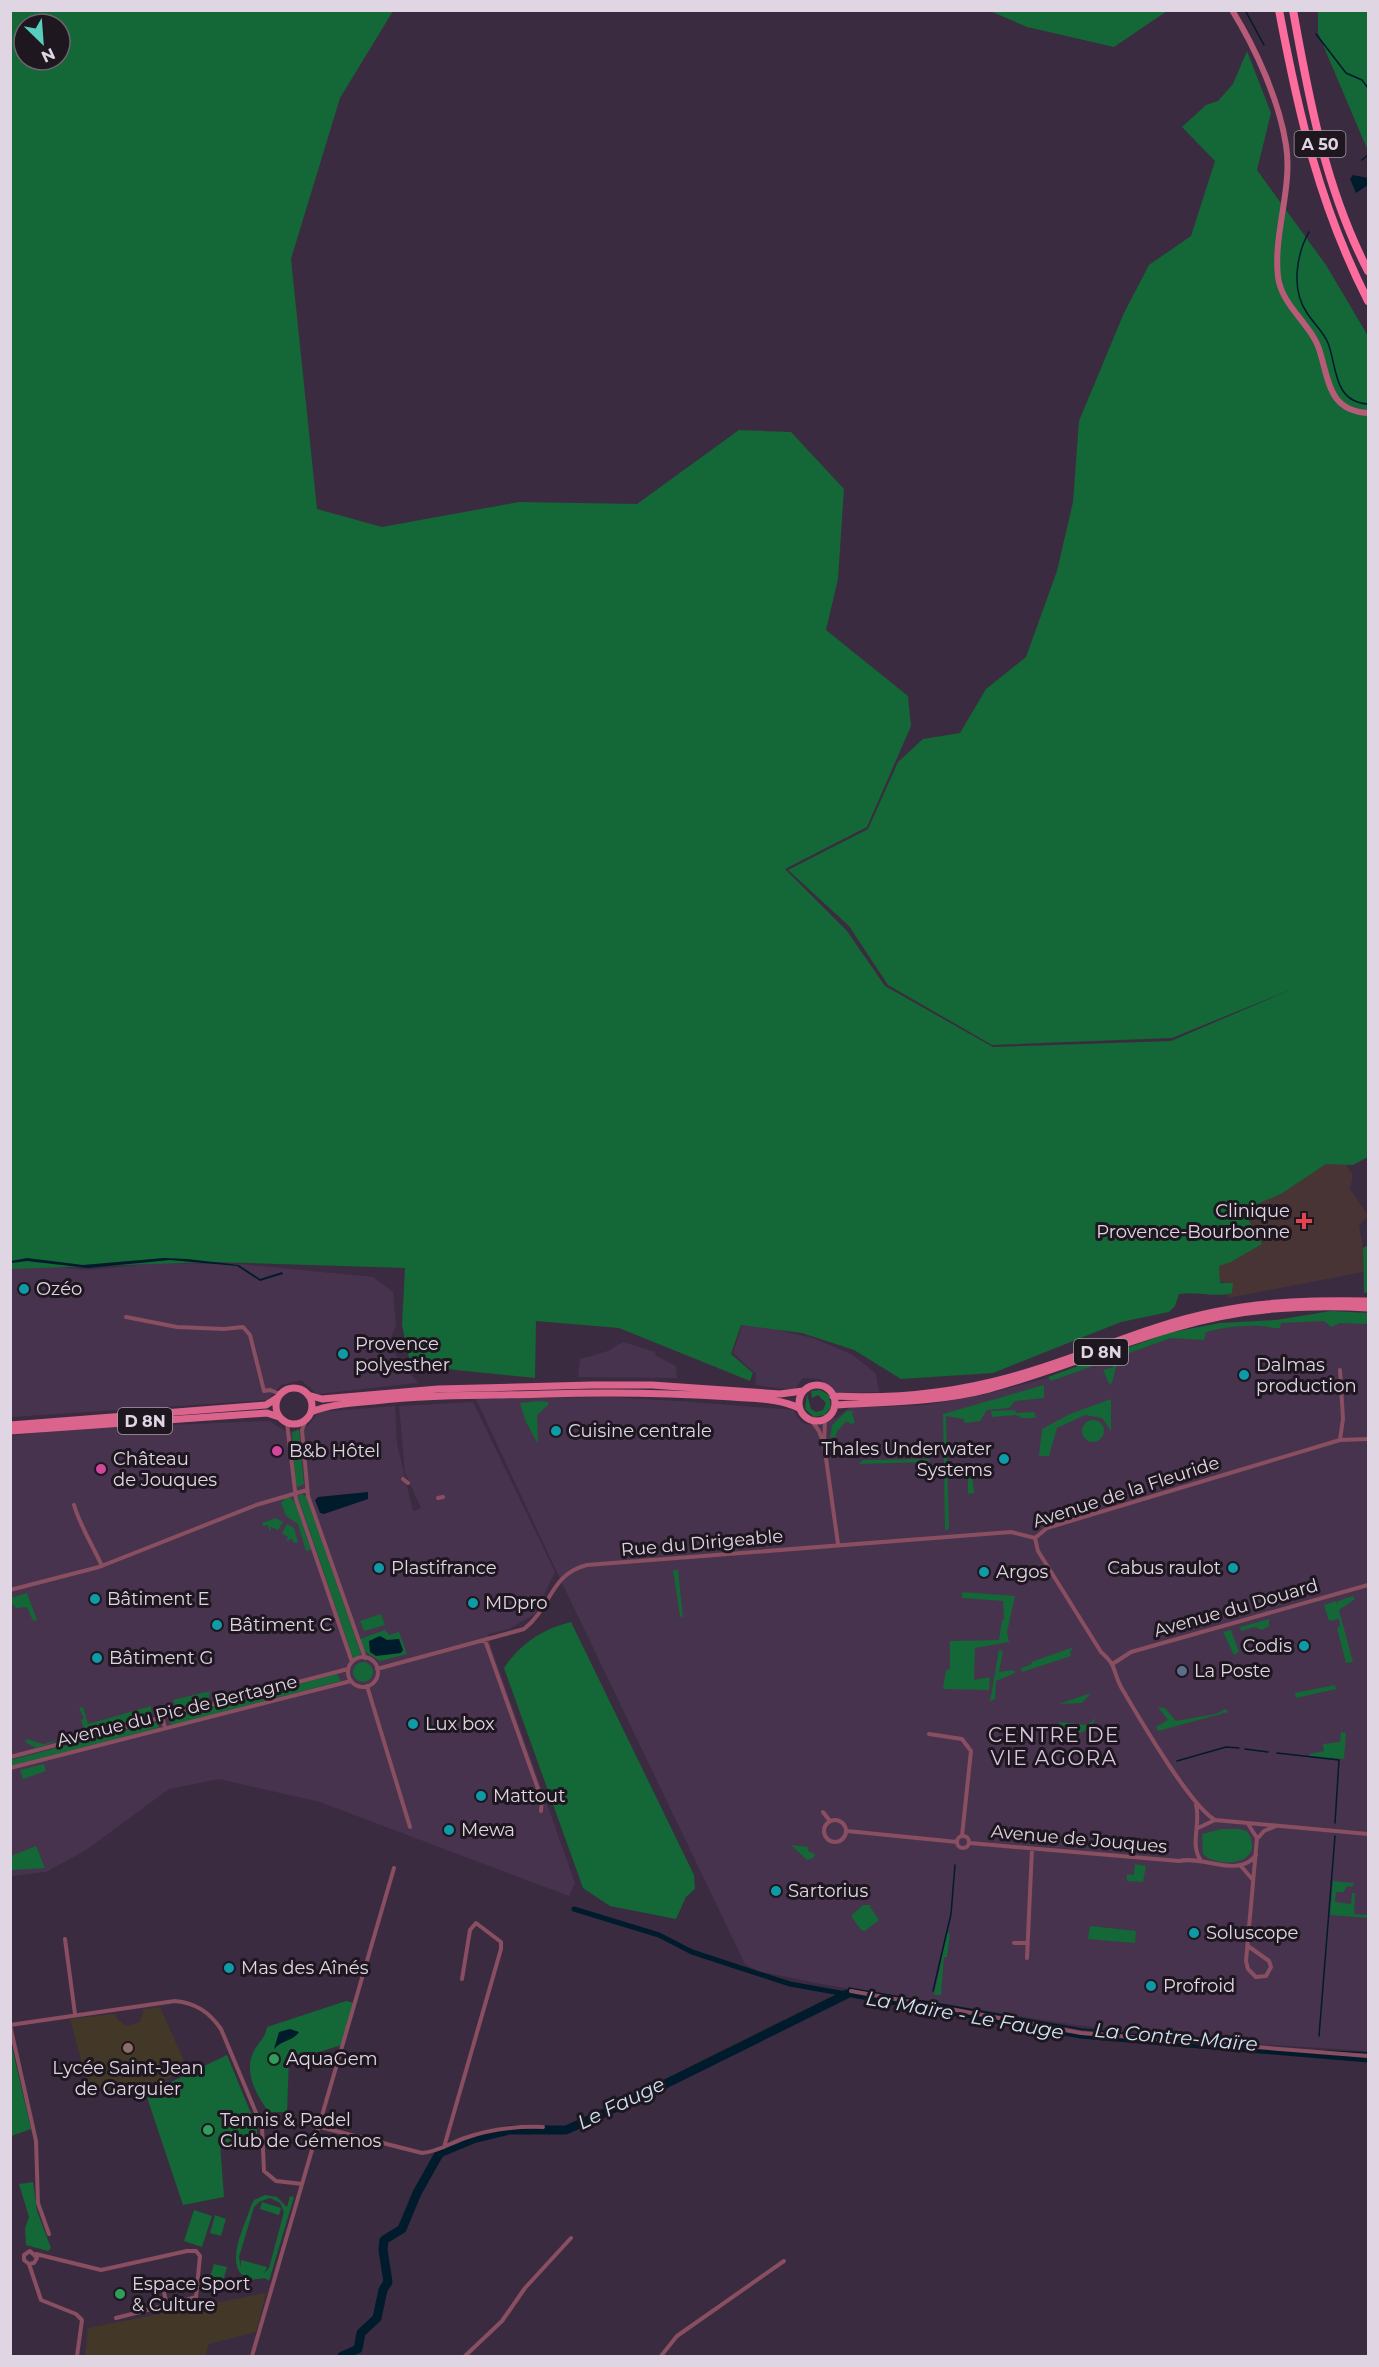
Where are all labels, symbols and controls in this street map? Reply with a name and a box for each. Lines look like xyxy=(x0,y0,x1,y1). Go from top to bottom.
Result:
north arrow xyxy=(12,12,72,72)
text: N xyxy=(38,44,58,66)
road number: A 50 xyxy=(1294,131,1346,157)
place label: Clinique Provence-Bourbonne xyxy=(1096,1200,1290,1243)
marker: Clinique Provence-Bourbonne xyxy=(1295,1212,1313,1230)
place label: Ozéo xyxy=(36,1278,82,1300)
marker: Ozéo xyxy=(17,1282,31,1296)
place label: Provence polyesther xyxy=(355,1333,450,1376)
road number: D 8N xyxy=(1074,1339,1128,1365)
marker: Provence polyesther xyxy=(336,1347,350,1361)
place label: Dalmas production xyxy=(1256,1354,1357,1397)
marker: Dalmas production xyxy=(1237,1368,1251,1382)
road number: D 8N xyxy=(118,1408,172,1434)
place label: Cuisine centrale xyxy=(568,1420,712,1442)
marker: Cuisine centrale xyxy=(549,1424,563,1438)
place label: Thales Underwater Systems xyxy=(822,1438,992,1481)
place label: B&b Hôtel xyxy=(289,1440,380,1462)
marker: B&b Hôtel xyxy=(270,1444,284,1458)
place label: Château de Jouques xyxy=(113,1448,217,1491)
street label: Avenue de la Fleuride xyxy=(1030,1451,1222,1533)
marker: Thales Underwater Systems xyxy=(997,1452,1011,1466)
marker: Château de Jouques xyxy=(94,1462,108,1476)
street label: Rue du Dirigeable xyxy=(620,1525,784,1561)
place label: Plastifrance xyxy=(391,1557,497,1579)
place label: Cabus raulot xyxy=(1107,1557,1221,1579)
marker: Plastifrance xyxy=(372,1561,386,1575)
place label: Argos xyxy=(996,1561,1049,1583)
marker: Cabus raulot xyxy=(1226,1561,1240,1575)
marker: Argos xyxy=(977,1565,991,1579)
street label: Avenue du Douard xyxy=(1151,1574,1321,1642)
place label: Bâtiment E xyxy=(107,1588,210,1610)
marker: Bâtiment E xyxy=(88,1592,102,1606)
place label: MDpro xyxy=(485,1592,548,1614)
marker: MDpro xyxy=(466,1596,480,1610)
place label: Bâtiment C xyxy=(229,1614,333,1636)
marker: Bâtiment C xyxy=(210,1618,224,1632)
place label: Codis xyxy=(1243,1635,1292,1657)
marker: Codis xyxy=(1297,1639,1311,1653)
place label: Bâtiment G xyxy=(109,1647,213,1669)
marker: Bâtiment G xyxy=(90,1651,104,1665)
place label: La Poste xyxy=(1194,1660,1271,1682)
marker: La Poste xyxy=(1175,1664,1189,1678)
street label: Avenue du Pic de Bertagne xyxy=(55,1670,300,1752)
place label: Lux box xyxy=(425,1713,495,1735)
marker: Lux box xyxy=(406,1717,420,1731)
district label: CENTRE DE VIE AGORA xyxy=(988,1723,1120,1770)
place label: Mattout xyxy=(493,1785,566,1807)
marker: Mattout xyxy=(474,1789,488,1803)
place label: Mewa xyxy=(461,1819,515,1841)
street label: Avenue de Jouques xyxy=(990,1820,1168,1858)
marker: Mewa xyxy=(442,1823,456,1837)
place label: Sartorius xyxy=(788,1880,868,1902)
marker: Sartorius xyxy=(769,1884,783,1898)
place label: Soluscope xyxy=(1206,1922,1299,1944)
marker: Soluscope xyxy=(1187,1926,1201,1940)
place label: Mas des Aînés xyxy=(241,1957,369,1979)
marker: Mas des Aînés xyxy=(222,1961,236,1975)
place label: Profroid xyxy=(1163,1975,1235,1997)
marker: Profroid xyxy=(1144,1979,1158,1993)
water label: La Maïre - Le Fauge xyxy=(864,1986,1066,2044)
water label: La Contre-Maïre xyxy=(1093,2018,1259,2056)
marker: Lycée Saint-Jean de Garguier xyxy=(121,2041,135,2055)
place label: AquaGem xyxy=(286,2048,378,2070)
marker: AquaGem xyxy=(267,2052,281,2066)
place label: Lycée Saint-Jean de Garguier xyxy=(52,2057,204,2100)
water label: Le Fauge xyxy=(573,2072,669,2134)
place label: Tennis & Padel Club de Gémenos xyxy=(220,2109,382,2152)
marker: Tennis & Padel Club de Gémenos xyxy=(201,2123,215,2137)
place label: Espace Sport & Culture xyxy=(132,2273,250,2316)
marker: Espace Sport & Culture xyxy=(113,2287,127,2301)

